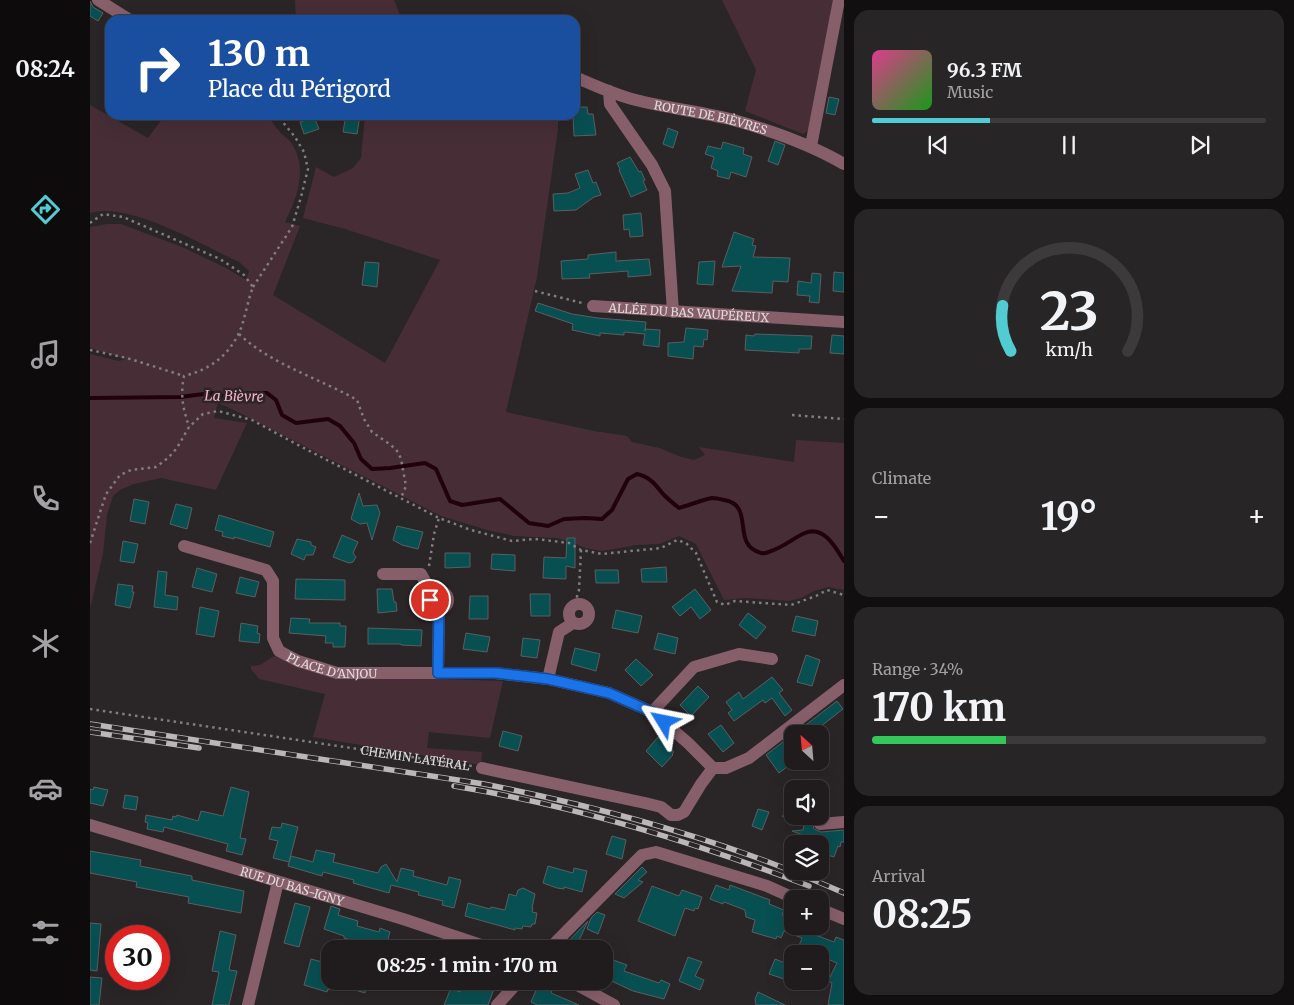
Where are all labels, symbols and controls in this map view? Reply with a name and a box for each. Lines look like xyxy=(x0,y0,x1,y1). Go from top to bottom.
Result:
text: 130 m xyxy=(208,32,310,76)
icon: right xyxy=(125,35,190,100)
text: 08:24 xyxy=(15,55,75,83)
text: 96.3 FM xyxy=(947,58,1022,82)
text: Place du Périgord xyxy=(208,75,391,103)
text: Music xyxy=(947,82,993,102)
street label: ROUTE DE BIÈVRES xyxy=(653,97,769,137)
icon: previous xyxy=(924,131,952,159)
icon: pause xyxy=(1055,131,1083,159)
icon: next xyxy=(1186,131,1214,159)
icon: directions xyxy=(28,192,63,227)
text: 23 xyxy=(1039,279,1099,344)
street label: ALLÉE DU BAS VAUPÉREUX xyxy=(607,299,770,325)
icon: music xyxy=(28,337,63,372)
text: km/h xyxy=(1045,338,1093,361)
water label: La Bièvre xyxy=(204,386,264,406)
text: Climate xyxy=(872,468,931,488)
icon: phone xyxy=(28,481,63,516)
text: 19° xyxy=(1041,493,1098,540)
text: − xyxy=(872,498,891,534)
text: + xyxy=(1247,498,1266,534)
pin xyxy=(409,579,451,621)
icon: arrive xyxy=(416,586,444,614)
icon: climate xyxy=(28,626,63,661)
street label: PLACE D'ANJOU xyxy=(284,649,377,681)
text: Range · 34% xyxy=(872,659,963,679)
text: 170 km xyxy=(872,684,1006,731)
position arrow xyxy=(637,695,689,747)
north arrow xyxy=(784,725,829,770)
map controls xyxy=(784,725,829,990)
street label: CHEMIN LATÉRAL xyxy=(360,742,472,773)
icon: car xyxy=(28,771,63,806)
button: sound xyxy=(784,780,829,825)
button: layers xyxy=(784,835,829,880)
street label: RUE DU BAS-IGNY xyxy=(238,863,346,908)
text: Arrival xyxy=(872,866,925,886)
button: + xyxy=(784,890,829,935)
text: 08:25 xyxy=(872,891,972,938)
icon: filters xyxy=(28,915,63,950)
speed limit sign: 30 xyxy=(105,925,170,990)
button: − xyxy=(784,945,829,990)
text: 08:25 · 1 min · 170 m xyxy=(376,953,558,977)

